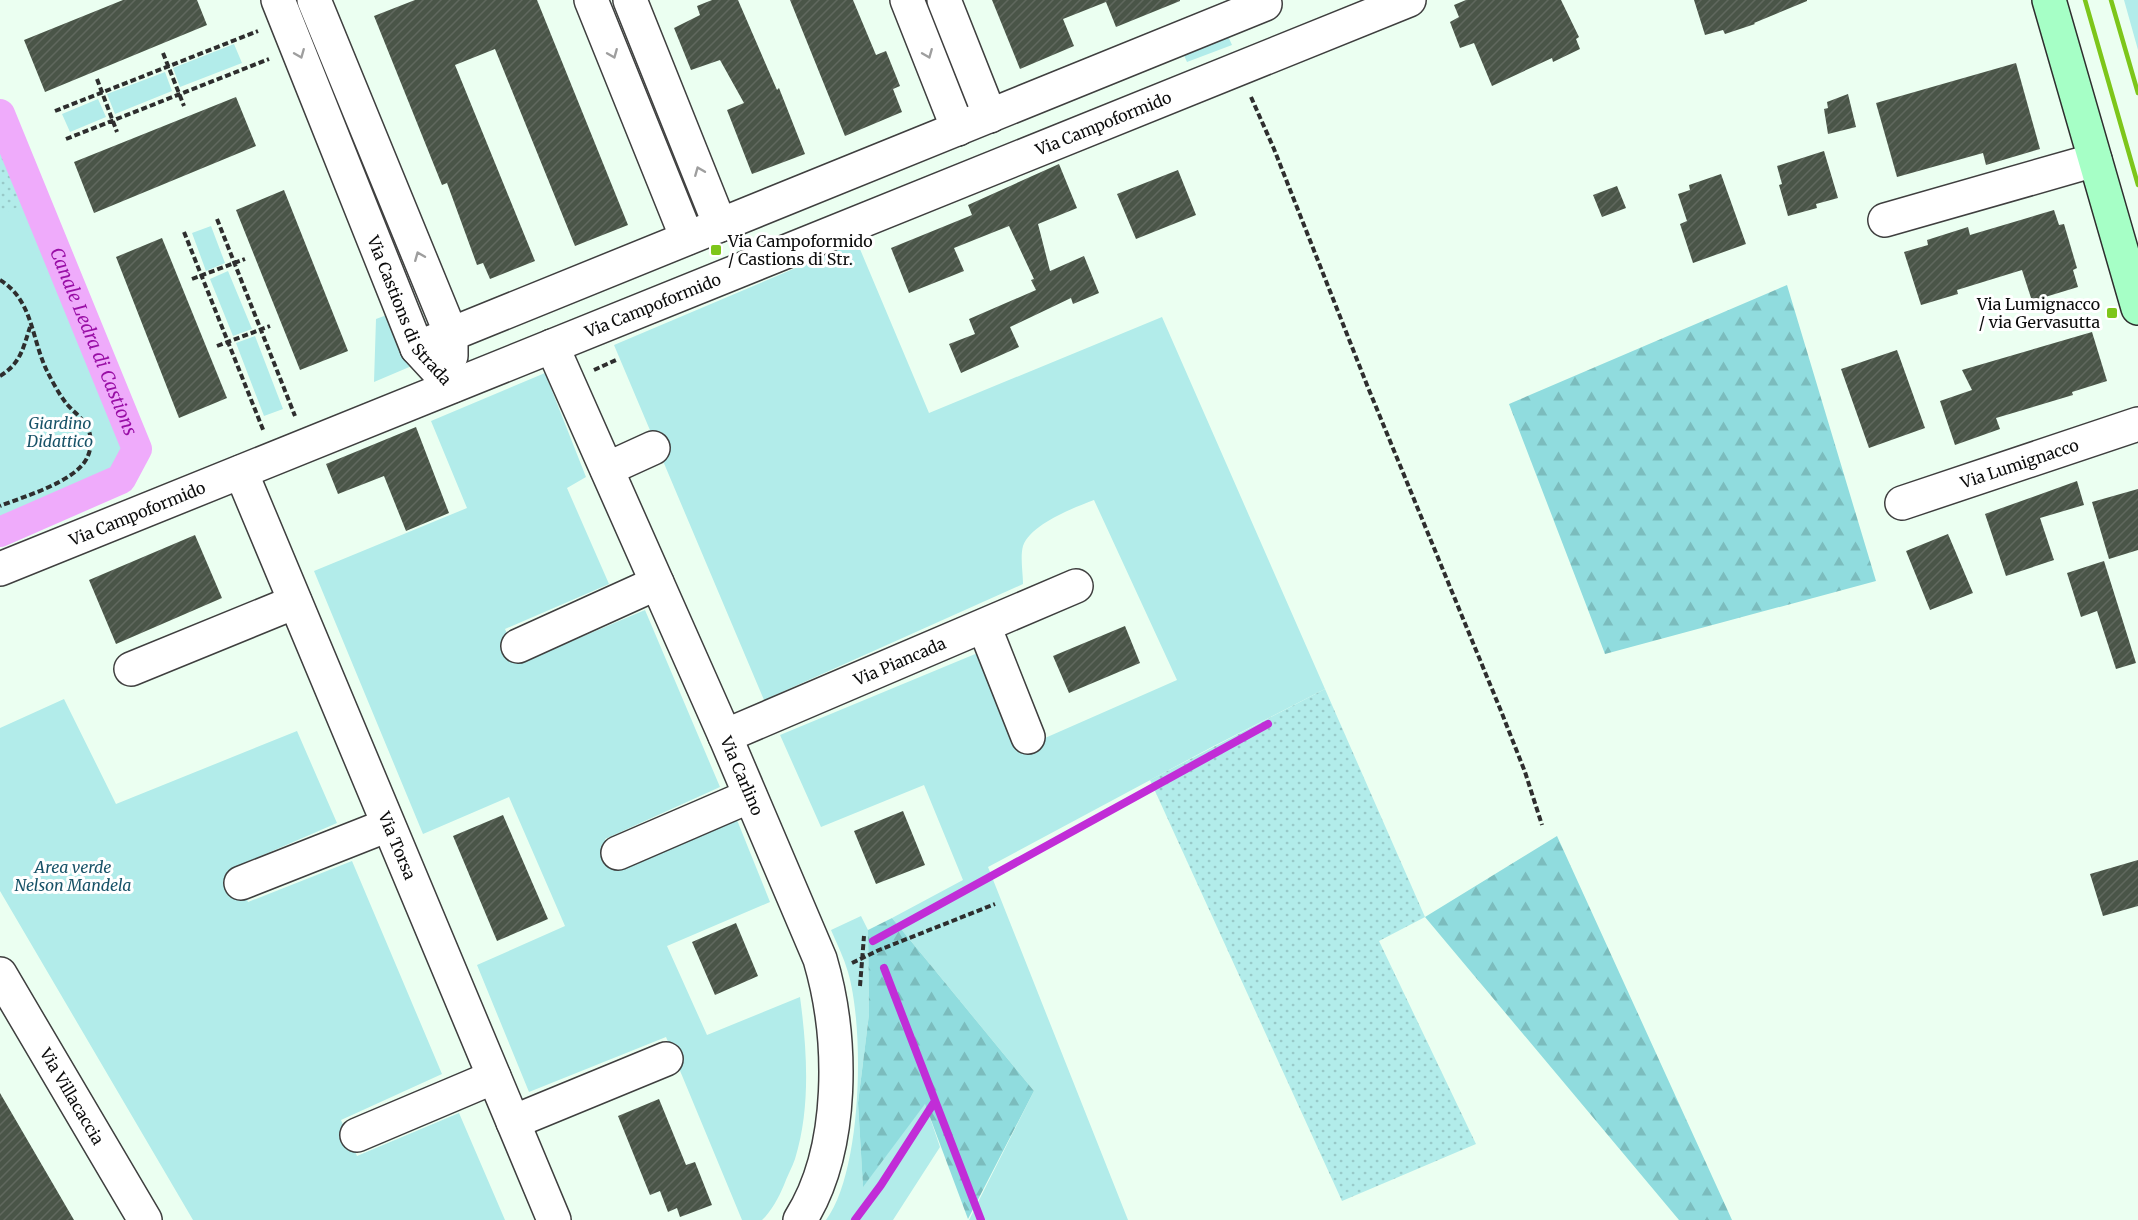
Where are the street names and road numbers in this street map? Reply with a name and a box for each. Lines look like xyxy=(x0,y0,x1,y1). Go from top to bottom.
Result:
street label: Via Campoformido xyxy=(1032,87,1174,160)
street label: Via Castions di Strada xyxy=(363,232,456,389)
street label: Via Campoformido xyxy=(581,269,724,342)
street label: Via Lumignacco xyxy=(1957,435,2081,493)
street label: Via Campoformido xyxy=(65,477,208,550)
street label: Via Piancada xyxy=(850,633,949,690)
street label: Via Carlino xyxy=(716,732,768,819)
street label: Via Torsa xyxy=(374,808,421,883)
street label: Via Villacaccia xyxy=(35,1044,109,1149)

